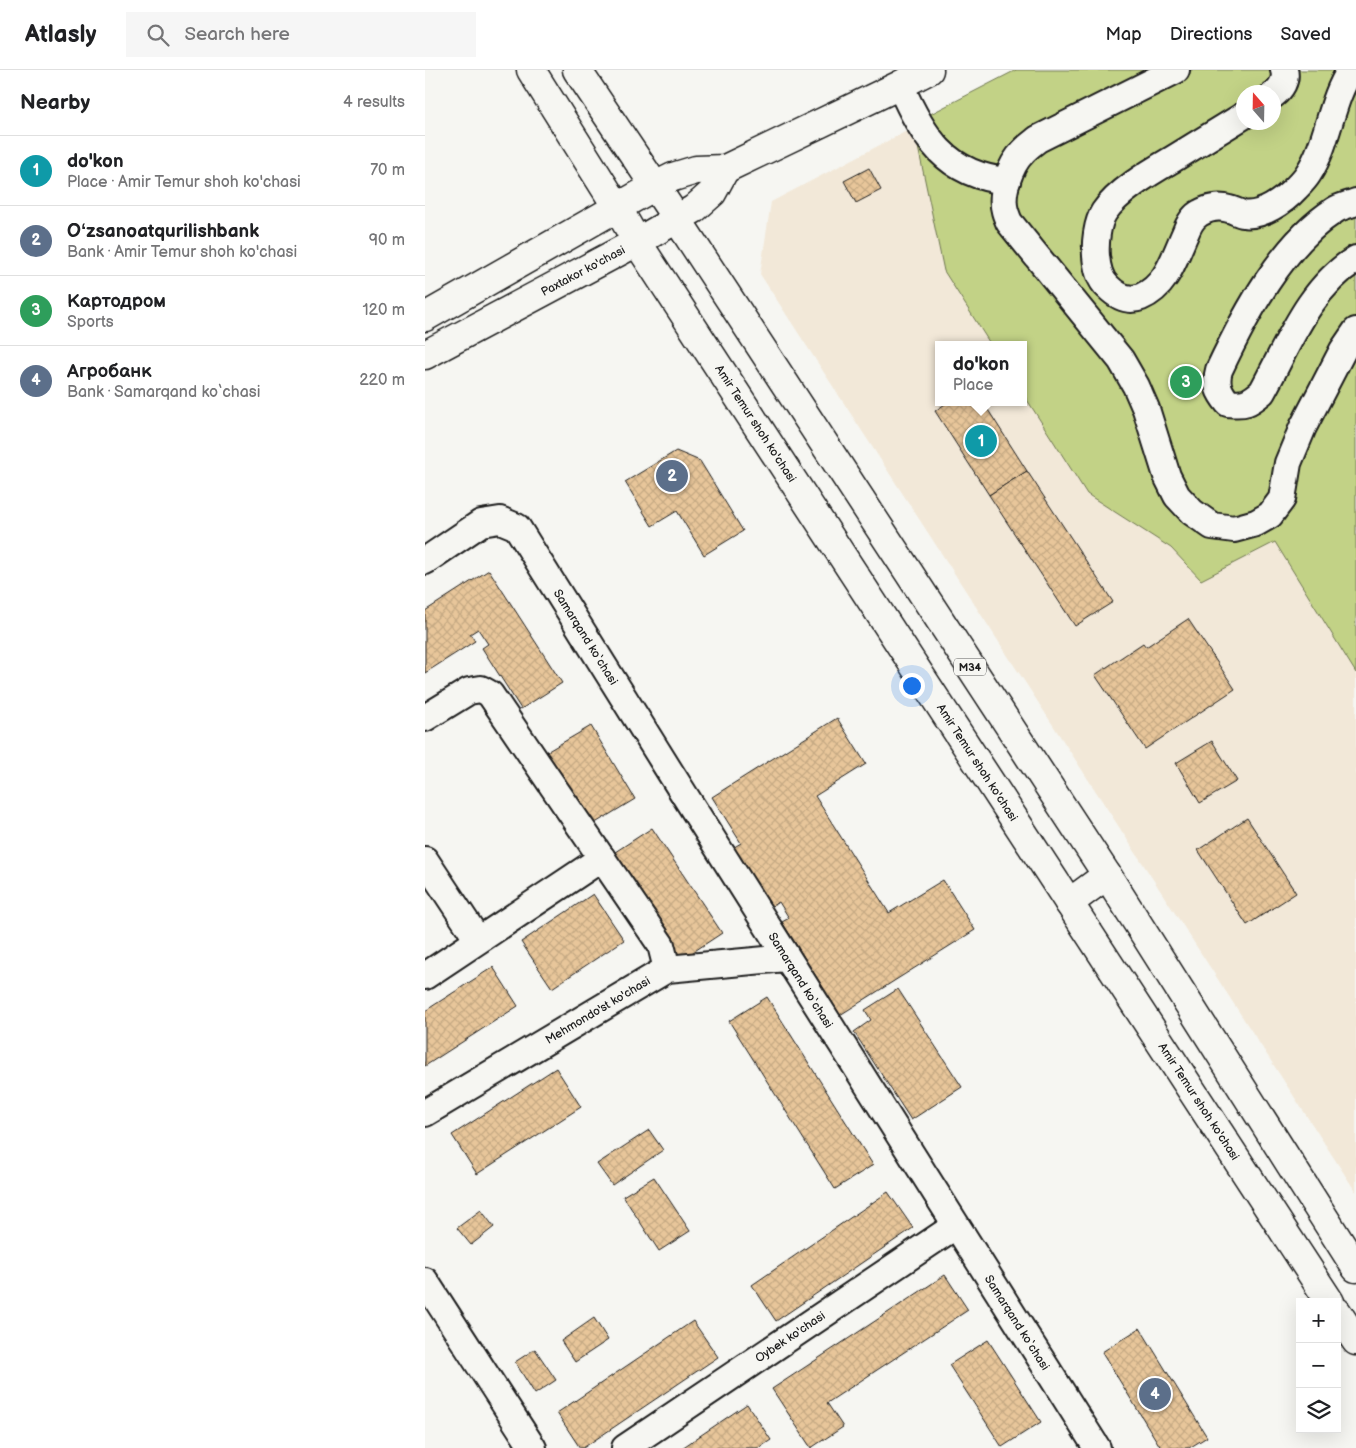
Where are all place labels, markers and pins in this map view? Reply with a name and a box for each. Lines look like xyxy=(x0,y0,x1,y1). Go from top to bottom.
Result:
pin: 3 xyxy=(1170,363,1202,401)
pin: 1 xyxy=(965,422,997,460)
pin: 2 xyxy=(656,457,688,495)
pin: 4 xyxy=(1139,1375,1171,1413)

